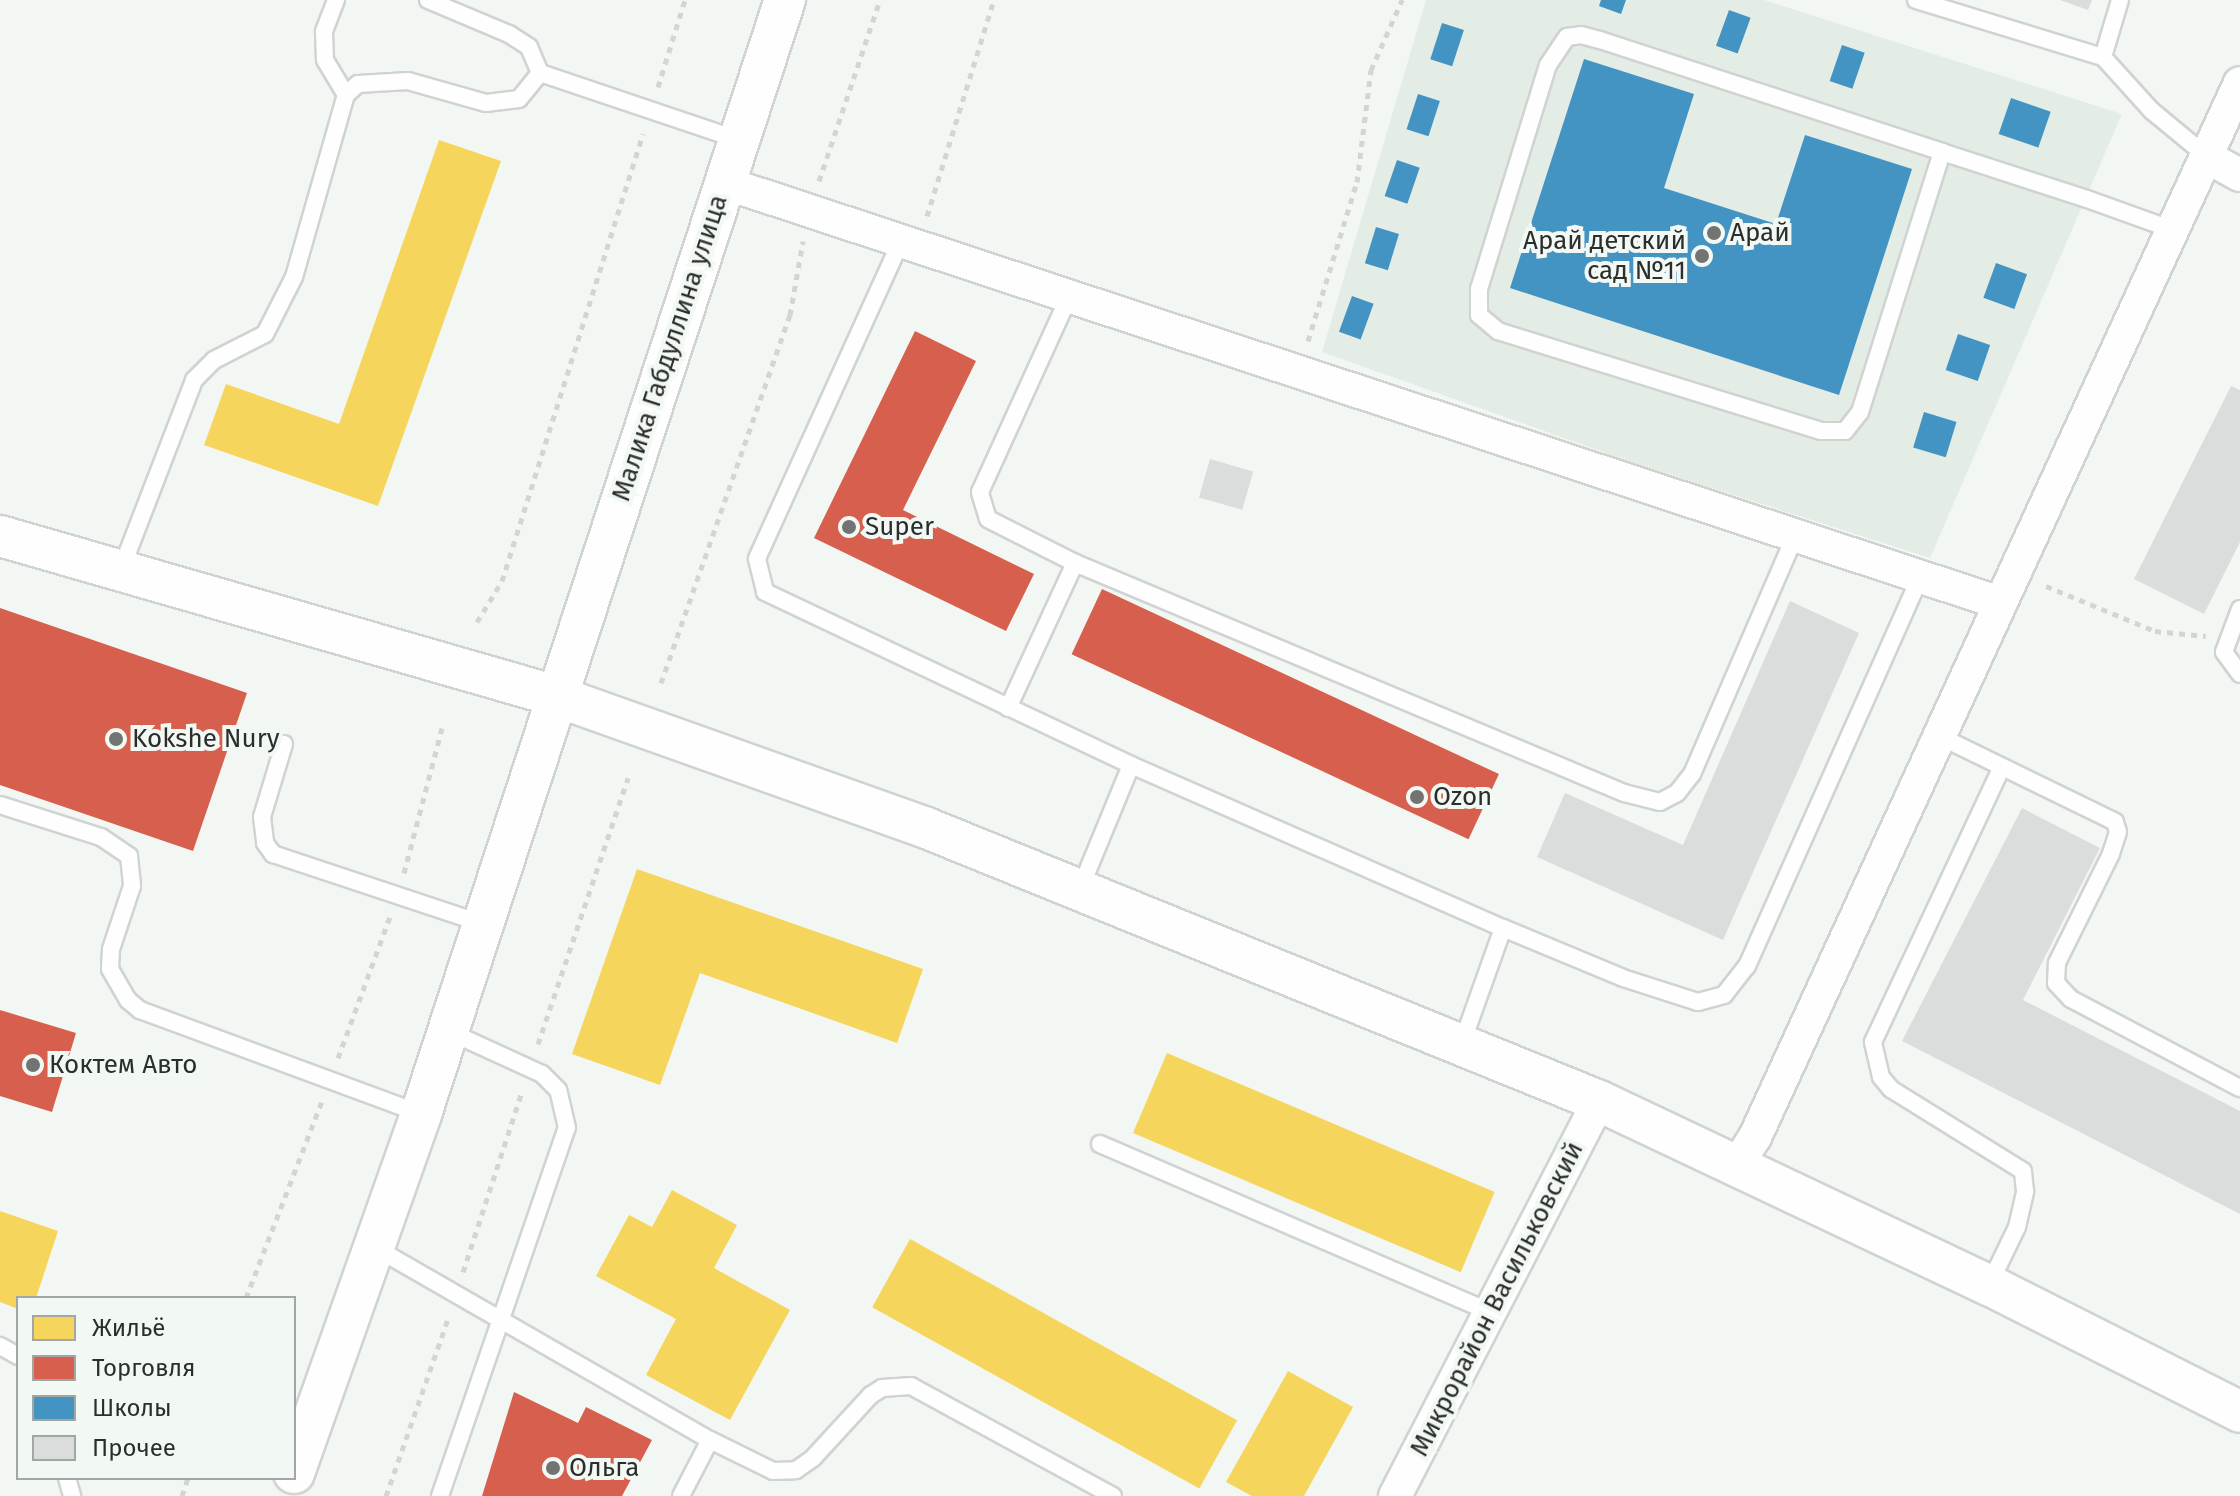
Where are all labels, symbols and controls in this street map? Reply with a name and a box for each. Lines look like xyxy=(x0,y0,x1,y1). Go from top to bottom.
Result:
street label: Малика Габдуллина улица xyxy=(606,191,734,505)
place label: Арай xyxy=(1730,217,1790,249)
marker: Арай xyxy=(1705,224,1723,242)
place label: Арай детский сад №11 xyxy=(1523,225,1686,286)
marker: Арай детский сад №11 xyxy=(1693,247,1711,265)
place label: Super xyxy=(865,511,934,543)
marker: Super xyxy=(840,518,858,536)
place label: Kokshe Nury xyxy=(132,723,279,755)
marker: Kokshe Nury xyxy=(107,730,125,748)
place label: Ozon xyxy=(1433,781,1492,813)
marker: Ozon xyxy=(1408,788,1426,806)
place label: Коктем Авто xyxy=(49,1049,198,1081)
marker: Коктем Авто xyxy=(24,1056,42,1074)
street label: Микрорайон Васильковский xyxy=(1404,1136,1590,1462)
legend xyxy=(16,1296,296,1480)
text: Жильё xyxy=(92,1314,165,1342)
text: Торговля xyxy=(92,1354,195,1382)
text: Школы xyxy=(92,1394,172,1422)
text: Прочее xyxy=(92,1434,176,1462)
place label: Ольга xyxy=(569,1452,639,1484)
marker: Ольга xyxy=(544,1459,562,1477)

